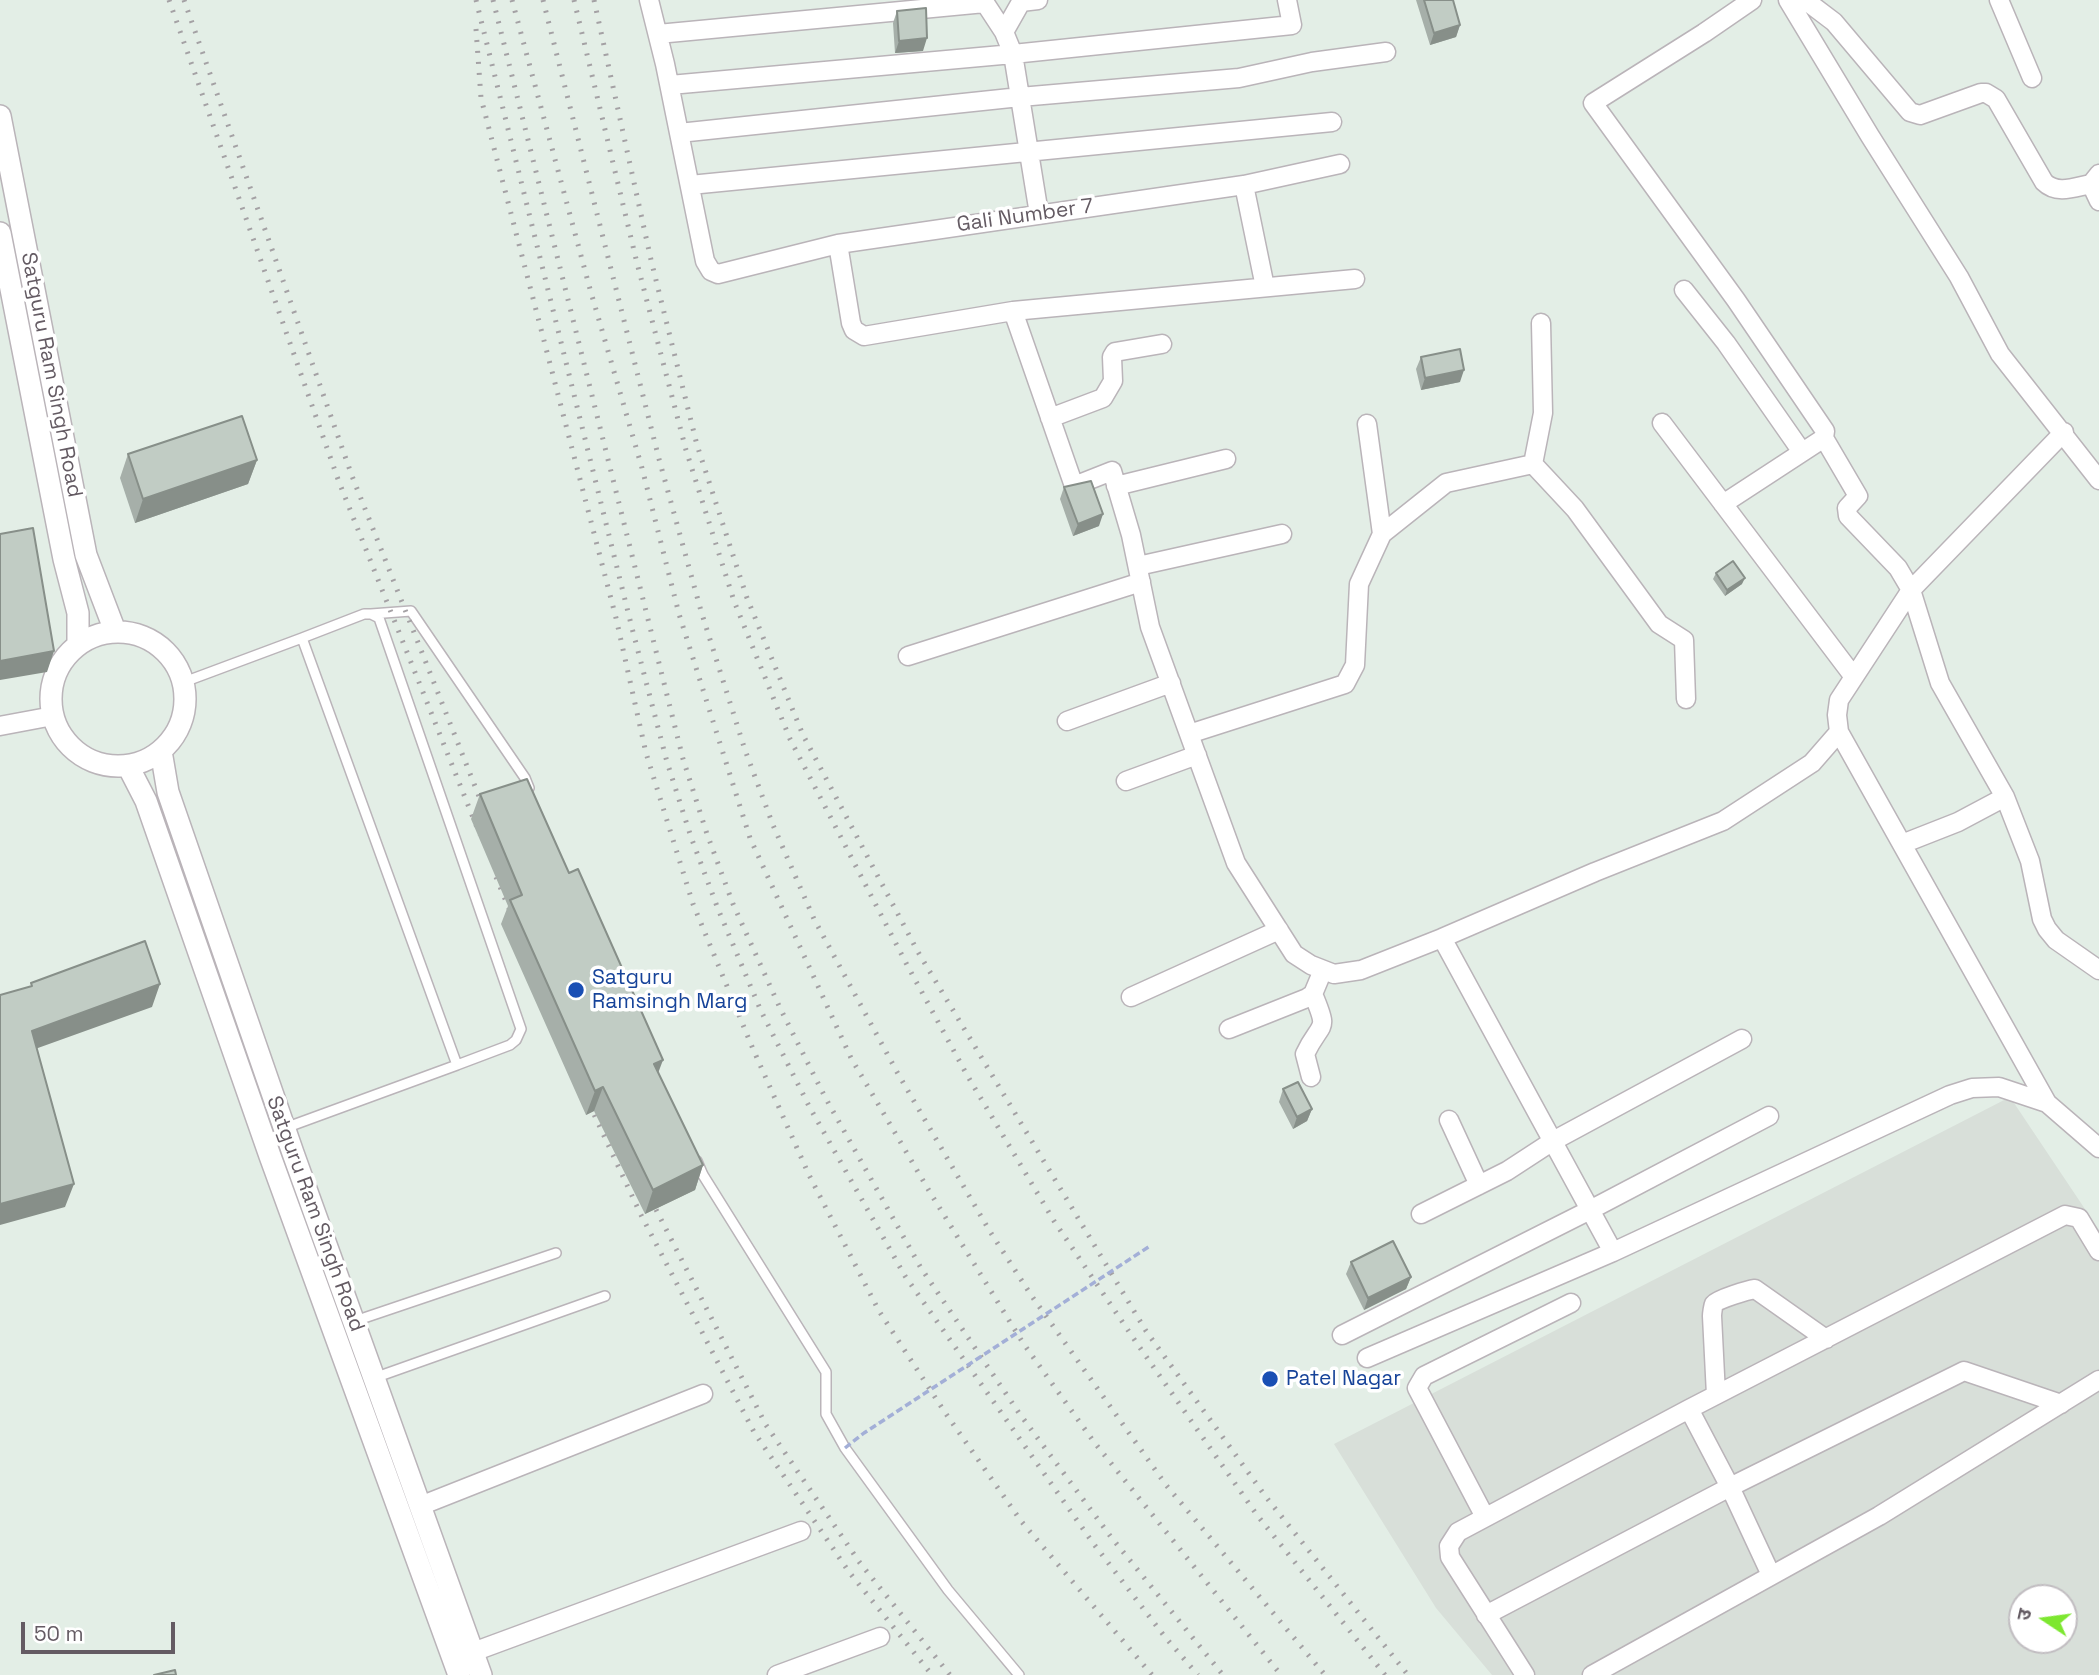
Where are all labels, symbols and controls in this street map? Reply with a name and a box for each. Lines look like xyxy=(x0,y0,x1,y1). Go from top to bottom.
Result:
street label: Gali Number 7 xyxy=(955,194,1095,238)
street label: Satguru Ram Singh Road xyxy=(15,250,87,500)
place label: Satguru Ramsingh Marg xyxy=(592,965,747,1015)
marker: Satguru Ramsingh Marg xyxy=(566,980,586,1000)
street label: Satguru Ram Singh Road xyxy=(261,1093,369,1335)
place label: Patel Nagar xyxy=(1286,1366,1401,1392)
marker: Patel Nagar xyxy=(1260,1369,1280,1389)
north arrow xyxy=(2008,1584,2078,1654)
text: उ xyxy=(2011,1606,2037,1623)
scale bar xyxy=(24,1608,178,1652)
text: 50 m xyxy=(34,1620,84,1647)

